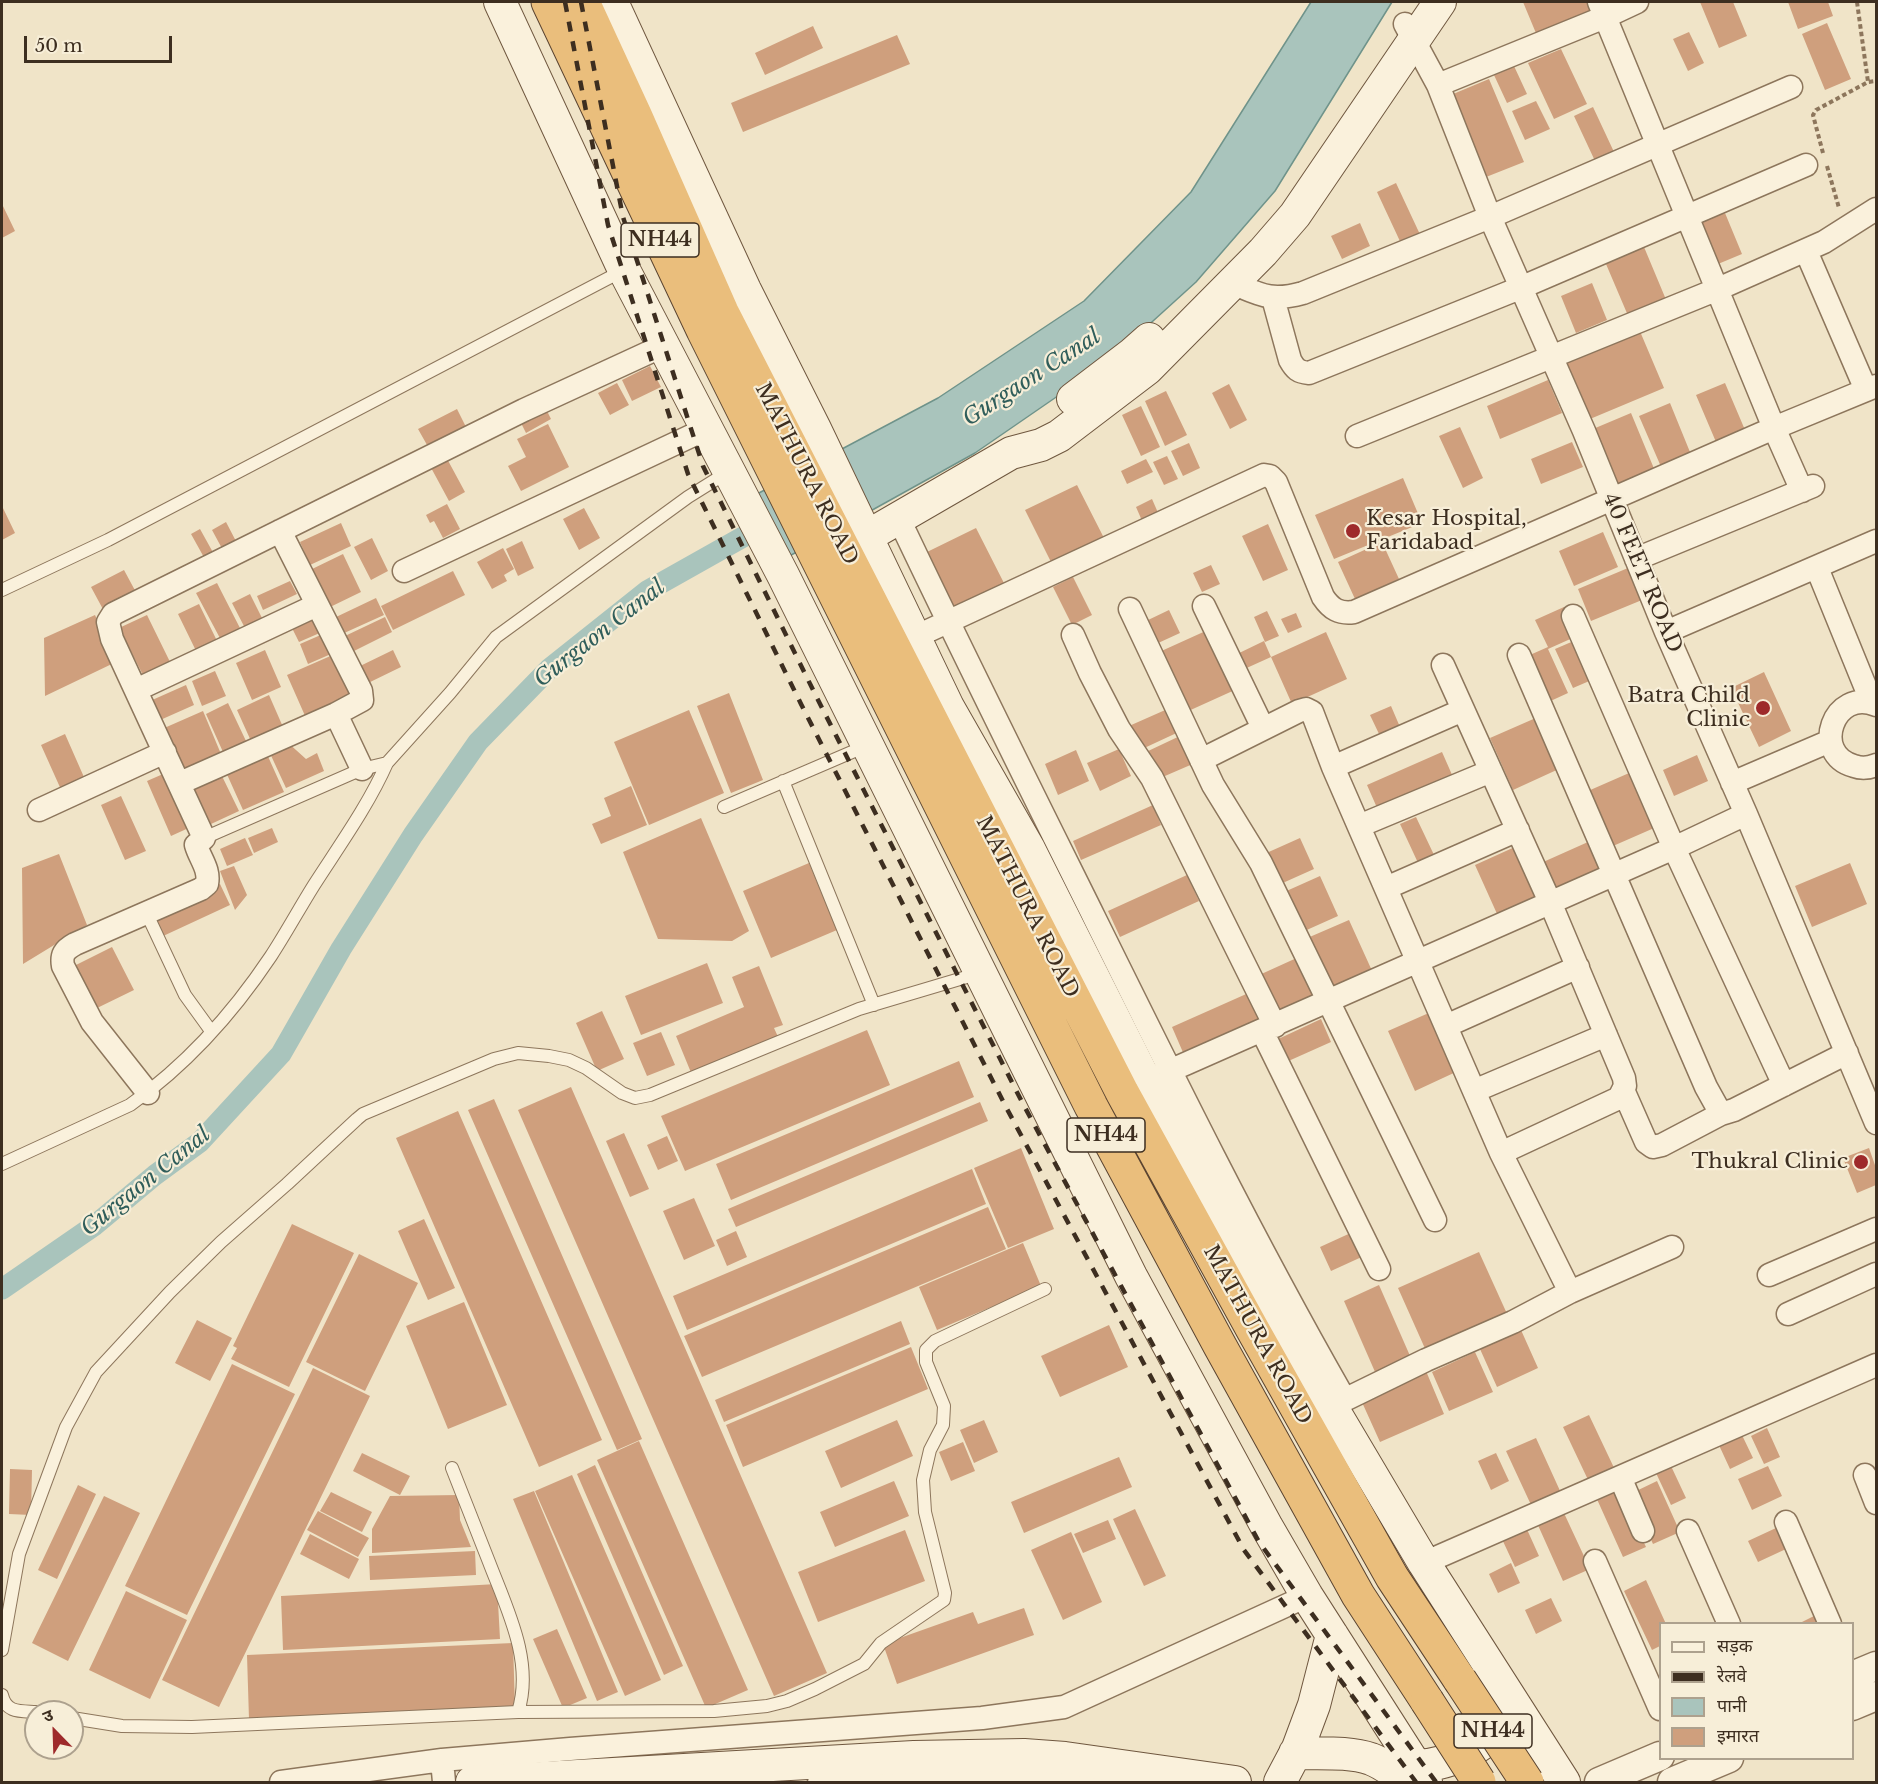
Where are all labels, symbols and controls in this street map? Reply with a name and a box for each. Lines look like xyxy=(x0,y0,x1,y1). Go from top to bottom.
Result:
scale bar xyxy=(27,24,176,62)
text: 50 m xyxy=(35,35,83,57)
road number: NH44 xyxy=(621,223,699,257)
water label: Gurgaon Canal xyxy=(958,324,1106,432)
street label: MATHURA ROAD xyxy=(749,379,863,569)
street label: 40 FEET ROAD xyxy=(1597,489,1687,657)
place label: Kesar Hospital, Faridabad xyxy=(1366,506,1527,556)
marker: Kesar Hospital, Faridabad xyxy=(1344,522,1362,540)
water label: Gurgaon Canal xyxy=(529,575,671,693)
place label: Batra Child Clinic xyxy=(1627,683,1750,733)
marker: Batra Child Clinic xyxy=(1754,699,1772,717)
street label: MATHURA ROAD xyxy=(970,812,1084,1002)
road number: NH44 xyxy=(1067,1118,1145,1152)
water label: Gurgaon Canal xyxy=(76,1122,216,1242)
place label: Thukral Clinic xyxy=(1691,1149,1848,1175)
marker: Thukral Clinic xyxy=(1852,1153,1870,1171)
street label: MATHURA ROAD xyxy=(1197,1241,1317,1429)
legend xyxy=(1659,1622,1854,1760)
text: सड़क xyxy=(1717,1635,1753,1657)
text: रेलवे xyxy=(1717,1665,1747,1687)
text: पानी xyxy=(1717,1695,1747,1717)
north arrow xyxy=(24,1700,84,1760)
text: उ xyxy=(40,1704,56,1726)
road number: NH44 xyxy=(1454,1714,1532,1748)
text: इमारत xyxy=(1717,1725,1759,1747)

